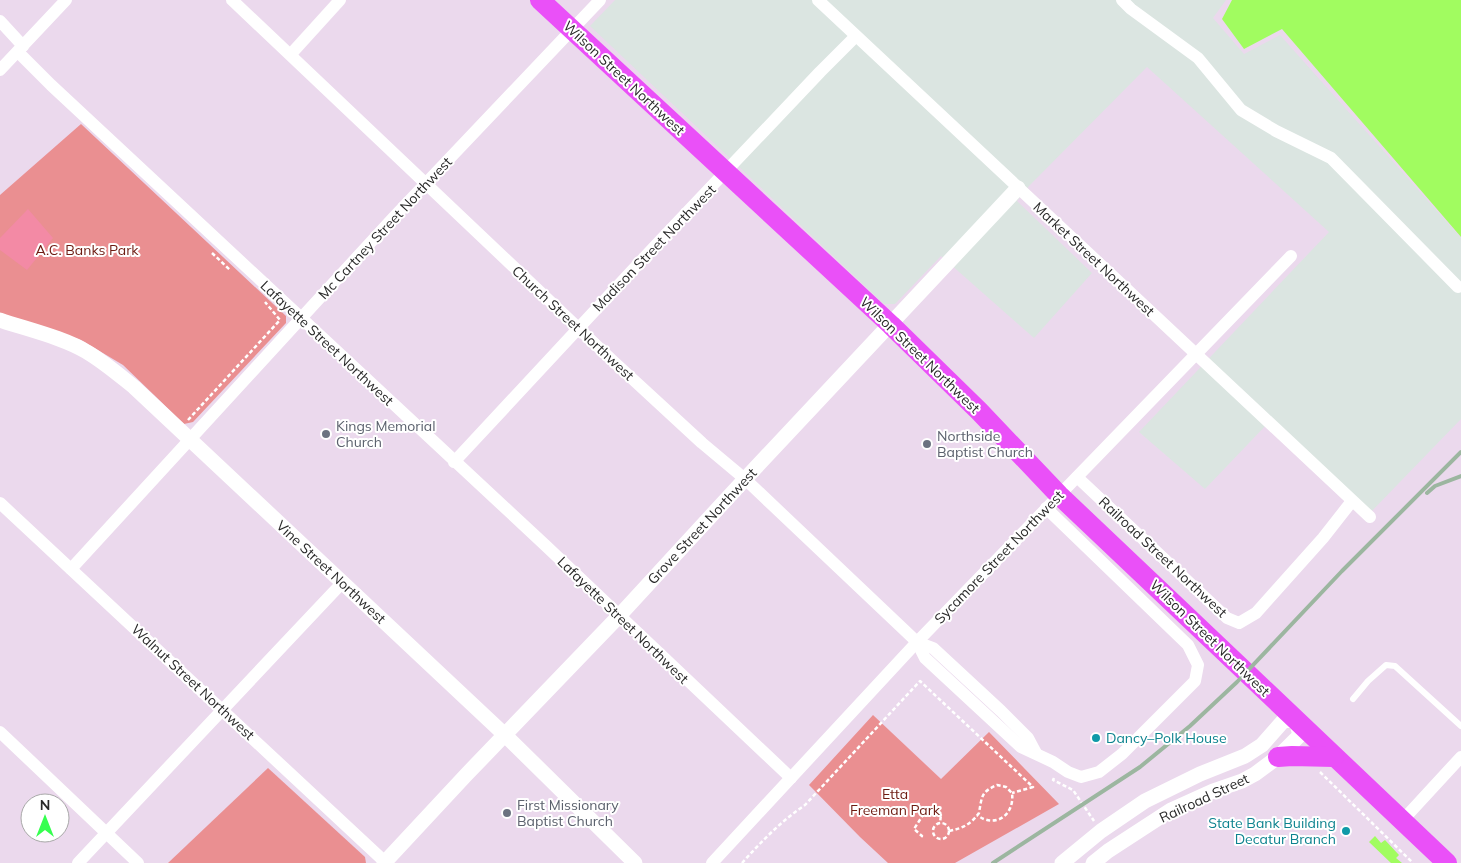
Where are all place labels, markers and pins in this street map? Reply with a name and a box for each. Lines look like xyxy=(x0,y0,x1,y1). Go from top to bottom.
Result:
place label: Kings Memorial Church xyxy=(336,417,436,451)
place label: Northside Baptist Church xyxy=(937,427,1033,461)
marker: Kings Memorial Church xyxy=(320,428,332,440)
marker: Northside Baptist Church xyxy=(921,438,933,450)
place label: Dancy–Polk House xyxy=(1106,729,1227,747)
marker: Dancy–Polk House xyxy=(1090,732,1102,744)
place label: First Missionary Baptist Church xyxy=(517,796,619,830)
marker: First Missionary Baptist Church xyxy=(501,807,513,819)
place label: State Bank Building Decatur Branch xyxy=(1208,814,1336,848)
marker: State Bank Building Decatur Branch xyxy=(1340,825,1352,837)

